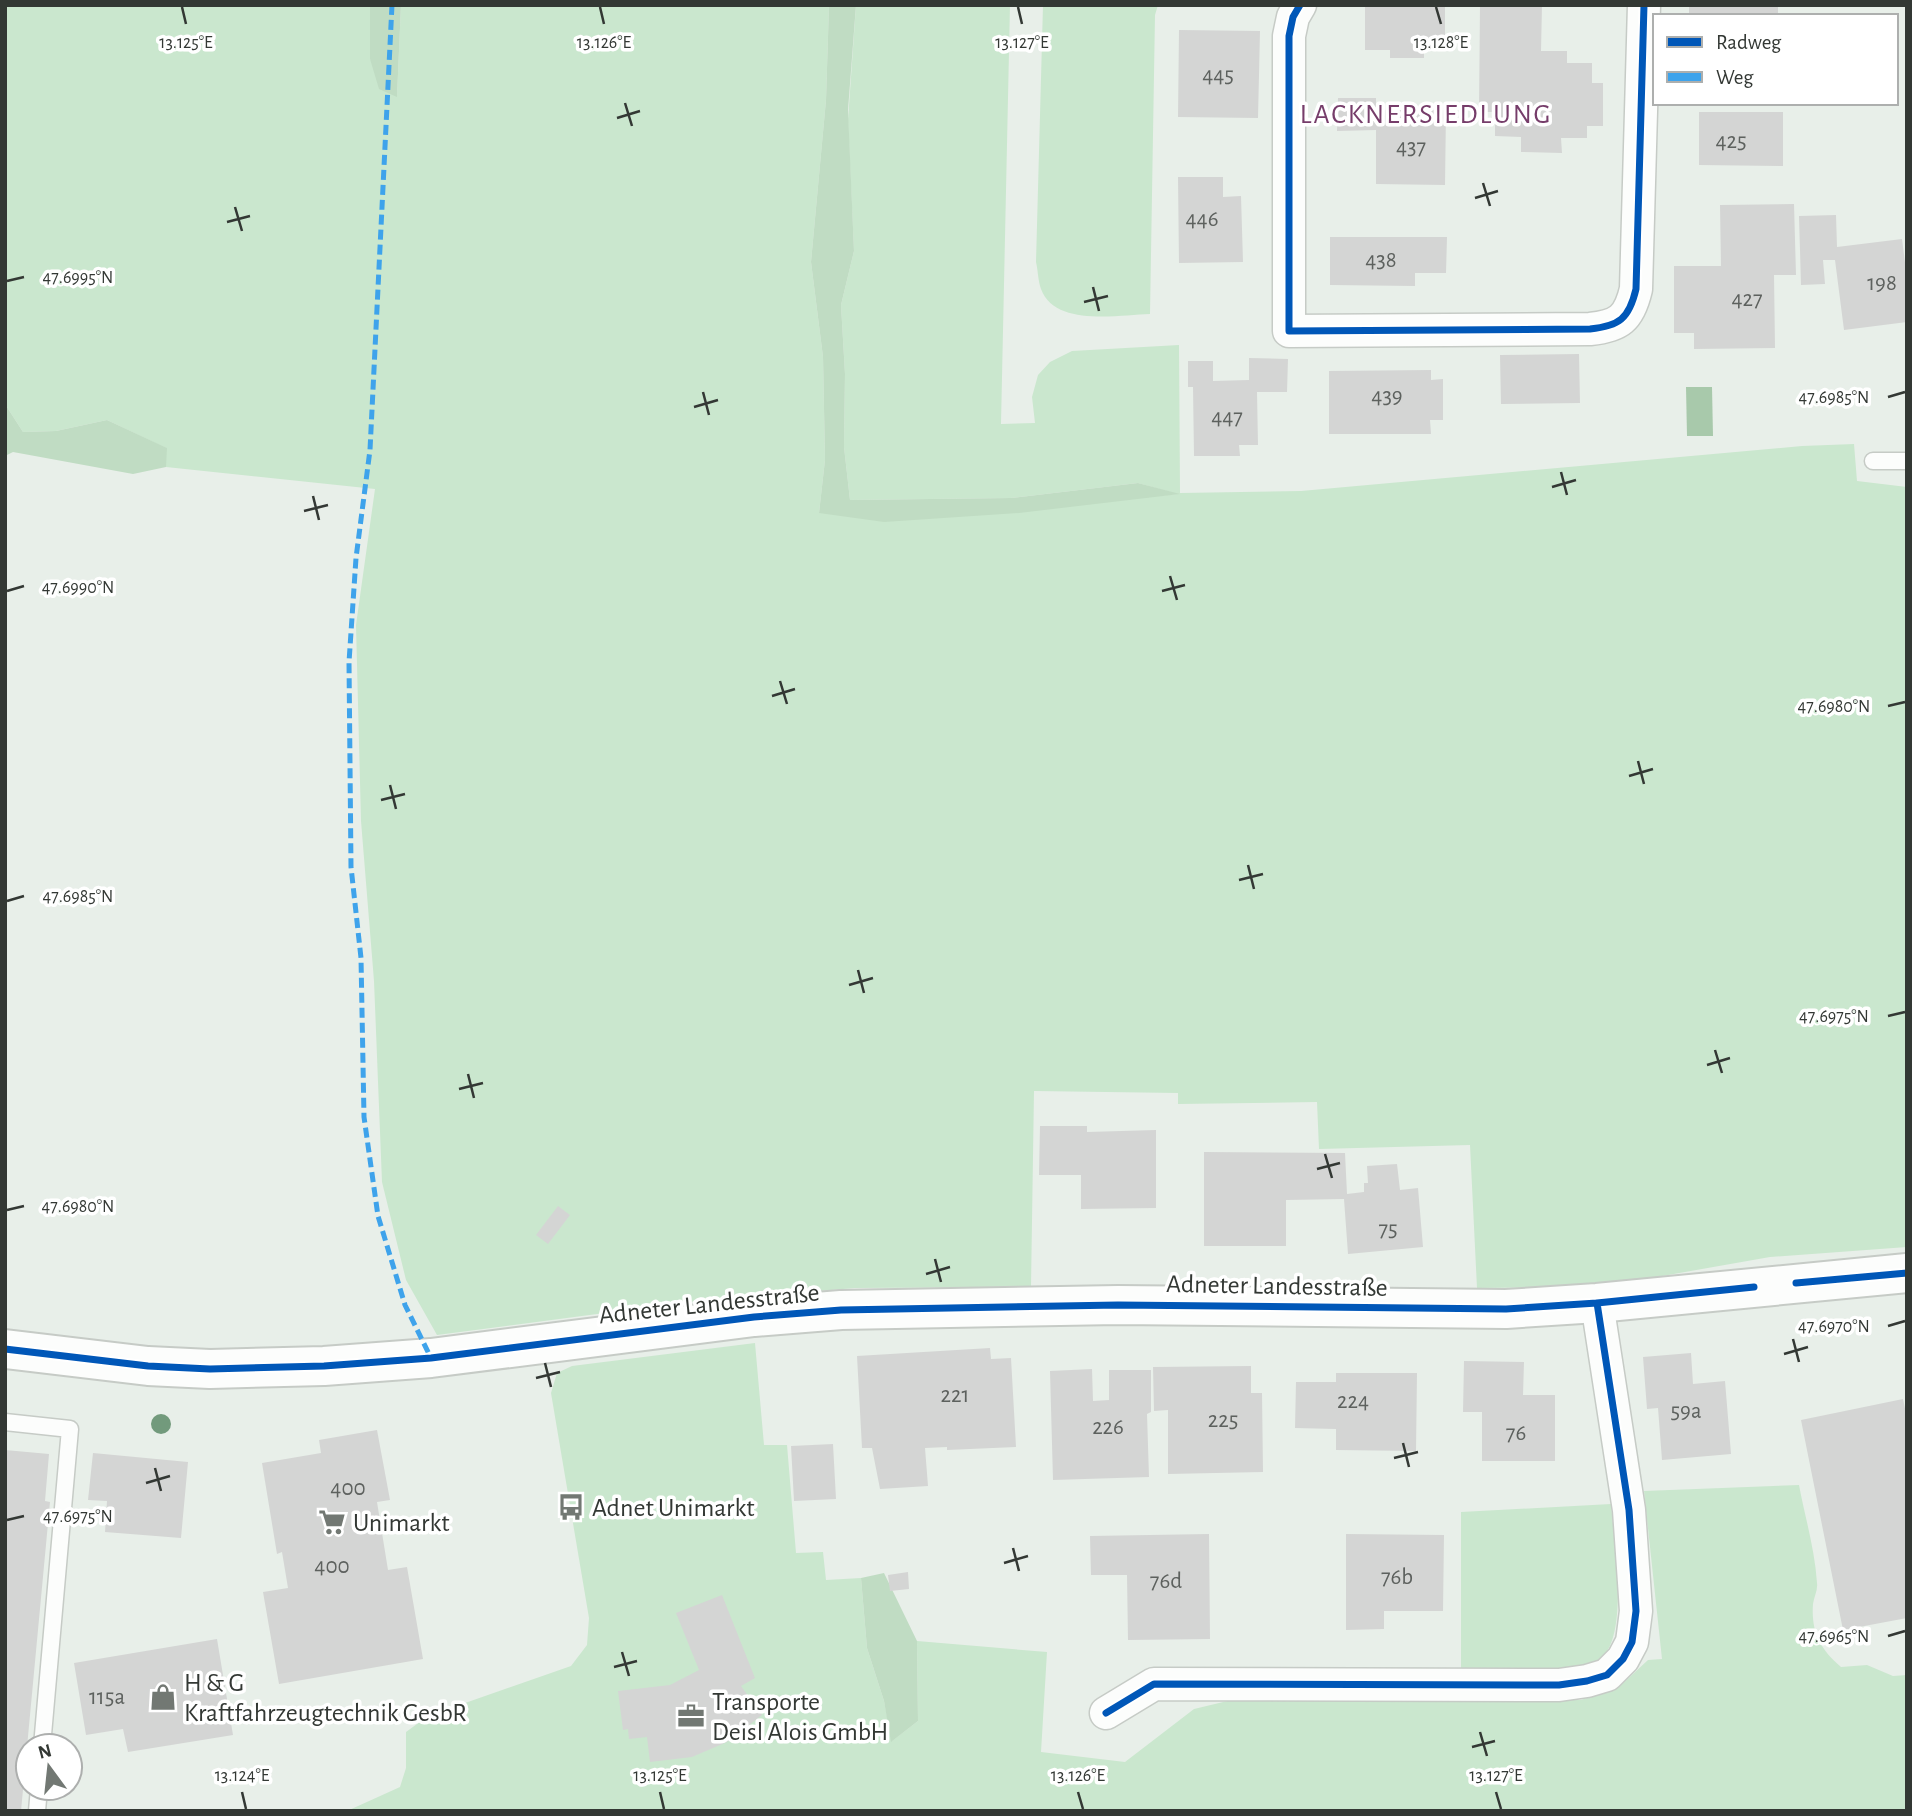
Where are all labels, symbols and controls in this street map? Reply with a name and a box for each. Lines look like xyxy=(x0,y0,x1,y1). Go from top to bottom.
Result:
legend xyxy=(1653,14,1898,105)
text: Radweg xyxy=(1716,32,1782,53)
text: 13.125°E xyxy=(159,34,213,52)
text: 13.126°E xyxy=(577,34,632,52)
text: 13.127°E xyxy=(995,34,1049,52)
text: 13.128°E xyxy=(1414,34,1469,52)
house number: 445 xyxy=(1202,64,1234,87)
text: Weg xyxy=(1716,67,1754,88)
district label: LACKNERSIEDLUNG xyxy=(1300,101,1552,129)
house number: 425 xyxy=(1715,130,1747,153)
house number: 437 xyxy=(1396,136,1426,159)
house number: 446 xyxy=(1186,208,1218,231)
house number: 438 xyxy=(1365,249,1397,272)
text: 47.6995°N xyxy=(43,269,113,287)
house number: 198 xyxy=(1867,272,1897,295)
house number: 427 xyxy=(1731,288,1763,311)
house number: 439 xyxy=(1371,385,1403,408)
text: 47.6985°N xyxy=(1799,389,1869,407)
house number: 447 xyxy=(1211,406,1243,429)
text: 47.6990°N xyxy=(42,579,114,597)
text: 47.6980°N xyxy=(1798,698,1870,716)
text: 47.6985°N xyxy=(43,888,113,906)
text: 47.6975°N xyxy=(1799,1008,1869,1026)
text: 47.6980°N xyxy=(42,1198,114,1216)
house number: 75 xyxy=(1378,1218,1398,1241)
street label: Adneter Landesstraße xyxy=(1166,1271,1388,1301)
street label: Adneter Landesstraße xyxy=(598,1279,821,1329)
text: 47.6970°N xyxy=(1798,1318,1870,1336)
house number: 221 xyxy=(941,1384,969,1407)
house number: 224 xyxy=(1337,1390,1369,1413)
house number: 59a xyxy=(1670,1400,1702,1423)
house number: 225 xyxy=(1208,1409,1238,1432)
house number: 226 xyxy=(1092,1416,1124,1439)
house number: 76 xyxy=(1506,1422,1526,1445)
house number: 400 xyxy=(330,1477,366,1500)
bus stop icon: Adnet Unimarkt xyxy=(556,1492,586,1522)
place label: Adnet Unimarkt xyxy=(592,1495,755,1521)
supermarket icon: Unimarkt xyxy=(317,1507,347,1537)
text: 47.6975°N xyxy=(43,1508,113,1526)
place label: Unimarkt xyxy=(353,1510,450,1536)
house number: 400 xyxy=(314,1555,350,1578)
house number: 76b xyxy=(1381,1566,1413,1589)
house number: 76d xyxy=(1150,1570,1182,1593)
text: 47.6965°N xyxy=(1799,1628,1869,1646)
place label: H & G Kraftfahrzeugtechnik GesbR xyxy=(184,1670,467,1726)
shop icon: H & G Kraftfahrzeugtechnik GesbR xyxy=(148,1682,178,1712)
house number: 115a xyxy=(89,1686,125,1709)
place label: Transporte Deisl Alois GmbH xyxy=(712,1689,888,1745)
office icon: Transporte Deisl Alois GmbH xyxy=(676,1701,706,1731)
north arrow xyxy=(14,1732,84,1802)
text: N xyxy=(36,1741,54,1763)
text: 13.124°E xyxy=(215,1767,270,1785)
text: 13.125°E xyxy=(633,1767,687,1785)
text: 13.126°E xyxy=(1051,1767,1106,1785)
text: 13.127°E xyxy=(1469,1767,1523,1785)

